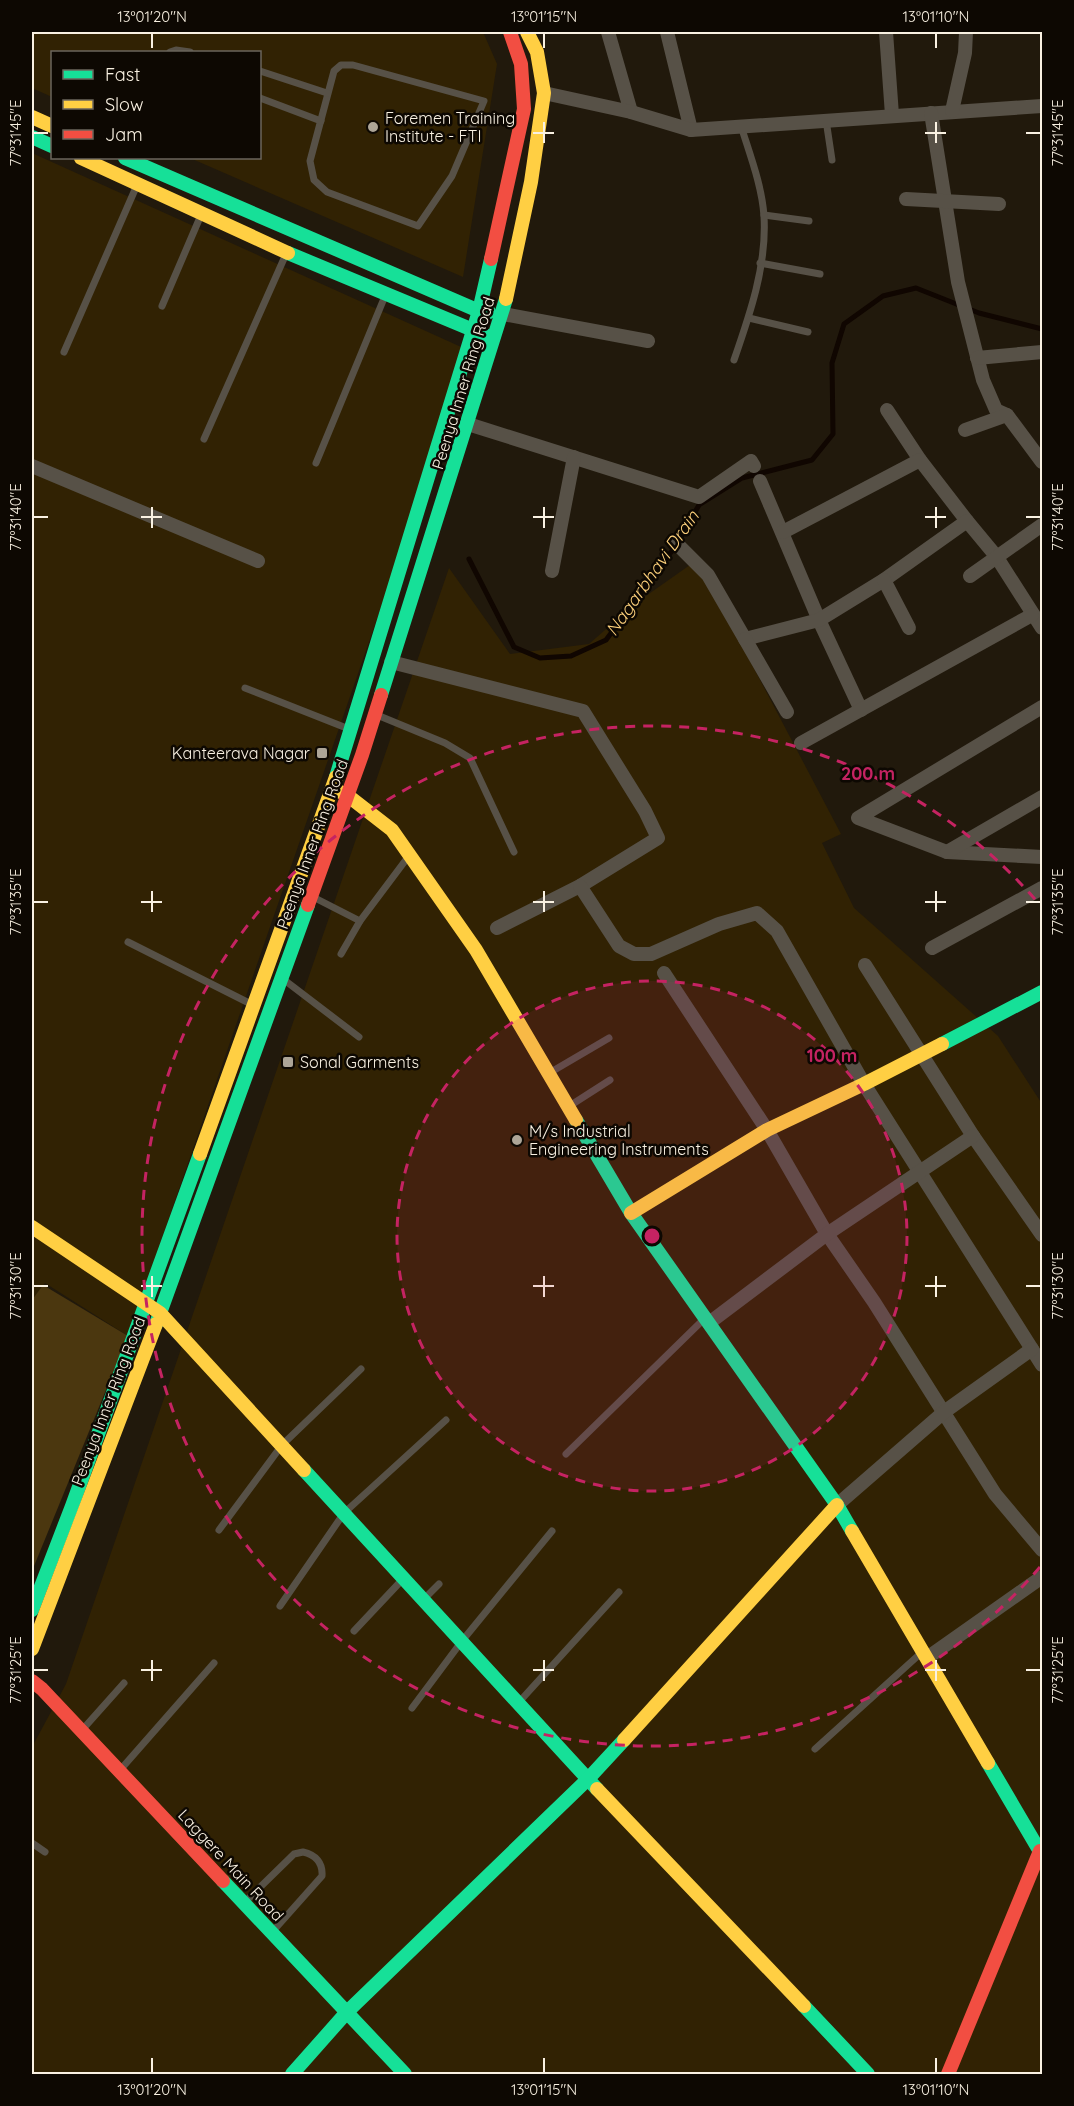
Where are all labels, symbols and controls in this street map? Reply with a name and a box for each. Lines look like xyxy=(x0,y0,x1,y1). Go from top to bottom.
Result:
text: 13°01'20"N xyxy=(117,7,187,26)
text: 13°01'15"N xyxy=(511,7,577,26)
text: 13°01'10"N xyxy=(903,7,969,26)
legend xyxy=(51,51,261,159)
text: Fast xyxy=(105,63,140,86)
text: Slow xyxy=(105,93,143,116)
text: 77°31'45"E xyxy=(6,99,25,167)
text: 77°31'45"E xyxy=(1048,99,1067,167)
place label: Foremen Training Institute - FTI xyxy=(385,108,515,146)
marker: Foremen Training Institute - FTI xyxy=(366,120,380,134)
text: Jam xyxy=(105,123,143,146)
street label: Peenya Inner Ring Road xyxy=(427,294,499,472)
text: 77°31'40"E xyxy=(6,483,25,551)
text: 77°31'40"E xyxy=(1048,483,1067,551)
water label: Nagarbhavi Drain xyxy=(600,505,704,640)
place label: Kanteerava Nagar xyxy=(172,743,310,763)
marker: Kanteerava Nagar xyxy=(315,746,329,760)
street label: Peenya Inner Ring Road xyxy=(272,756,352,932)
text: 200 m xyxy=(841,762,895,785)
text: 77°31'35"E xyxy=(6,869,25,935)
text: 77°31'35"E xyxy=(1048,869,1067,935)
text: 100 m xyxy=(807,1044,857,1067)
place label: Sonal Garments xyxy=(300,1052,419,1072)
marker: Sonal Garments xyxy=(281,1055,295,1069)
place label: M/s Industrial Engineering Instruments xyxy=(529,1121,709,1159)
marker: M/s Industrial Engineering Instruments xyxy=(510,1133,524,1147)
centre of rings xyxy=(642,1226,662,1246)
text: 77°31'30"E xyxy=(6,1252,25,1320)
text: 77°31'30"E xyxy=(1048,1252,1067,1320)
street label: Peenya Inner Ring Road xyxy=(67,1314,149,1488)
text: 77°31'25"E xyxy=(6,1636,25,1704)
text: 77°31'25"E xyxy=(1048,1636,1067,1704)
street label: Laggere Main Road xyxy=(174,1805,288,1925)
text: 13°01'20"N xyxy=(117,2080,187,2099)
text: 13°01'15"N xyxy=(511,2080,577,2099)
text: 13°01'10"N xyxy=(903,2080,969,2099)

